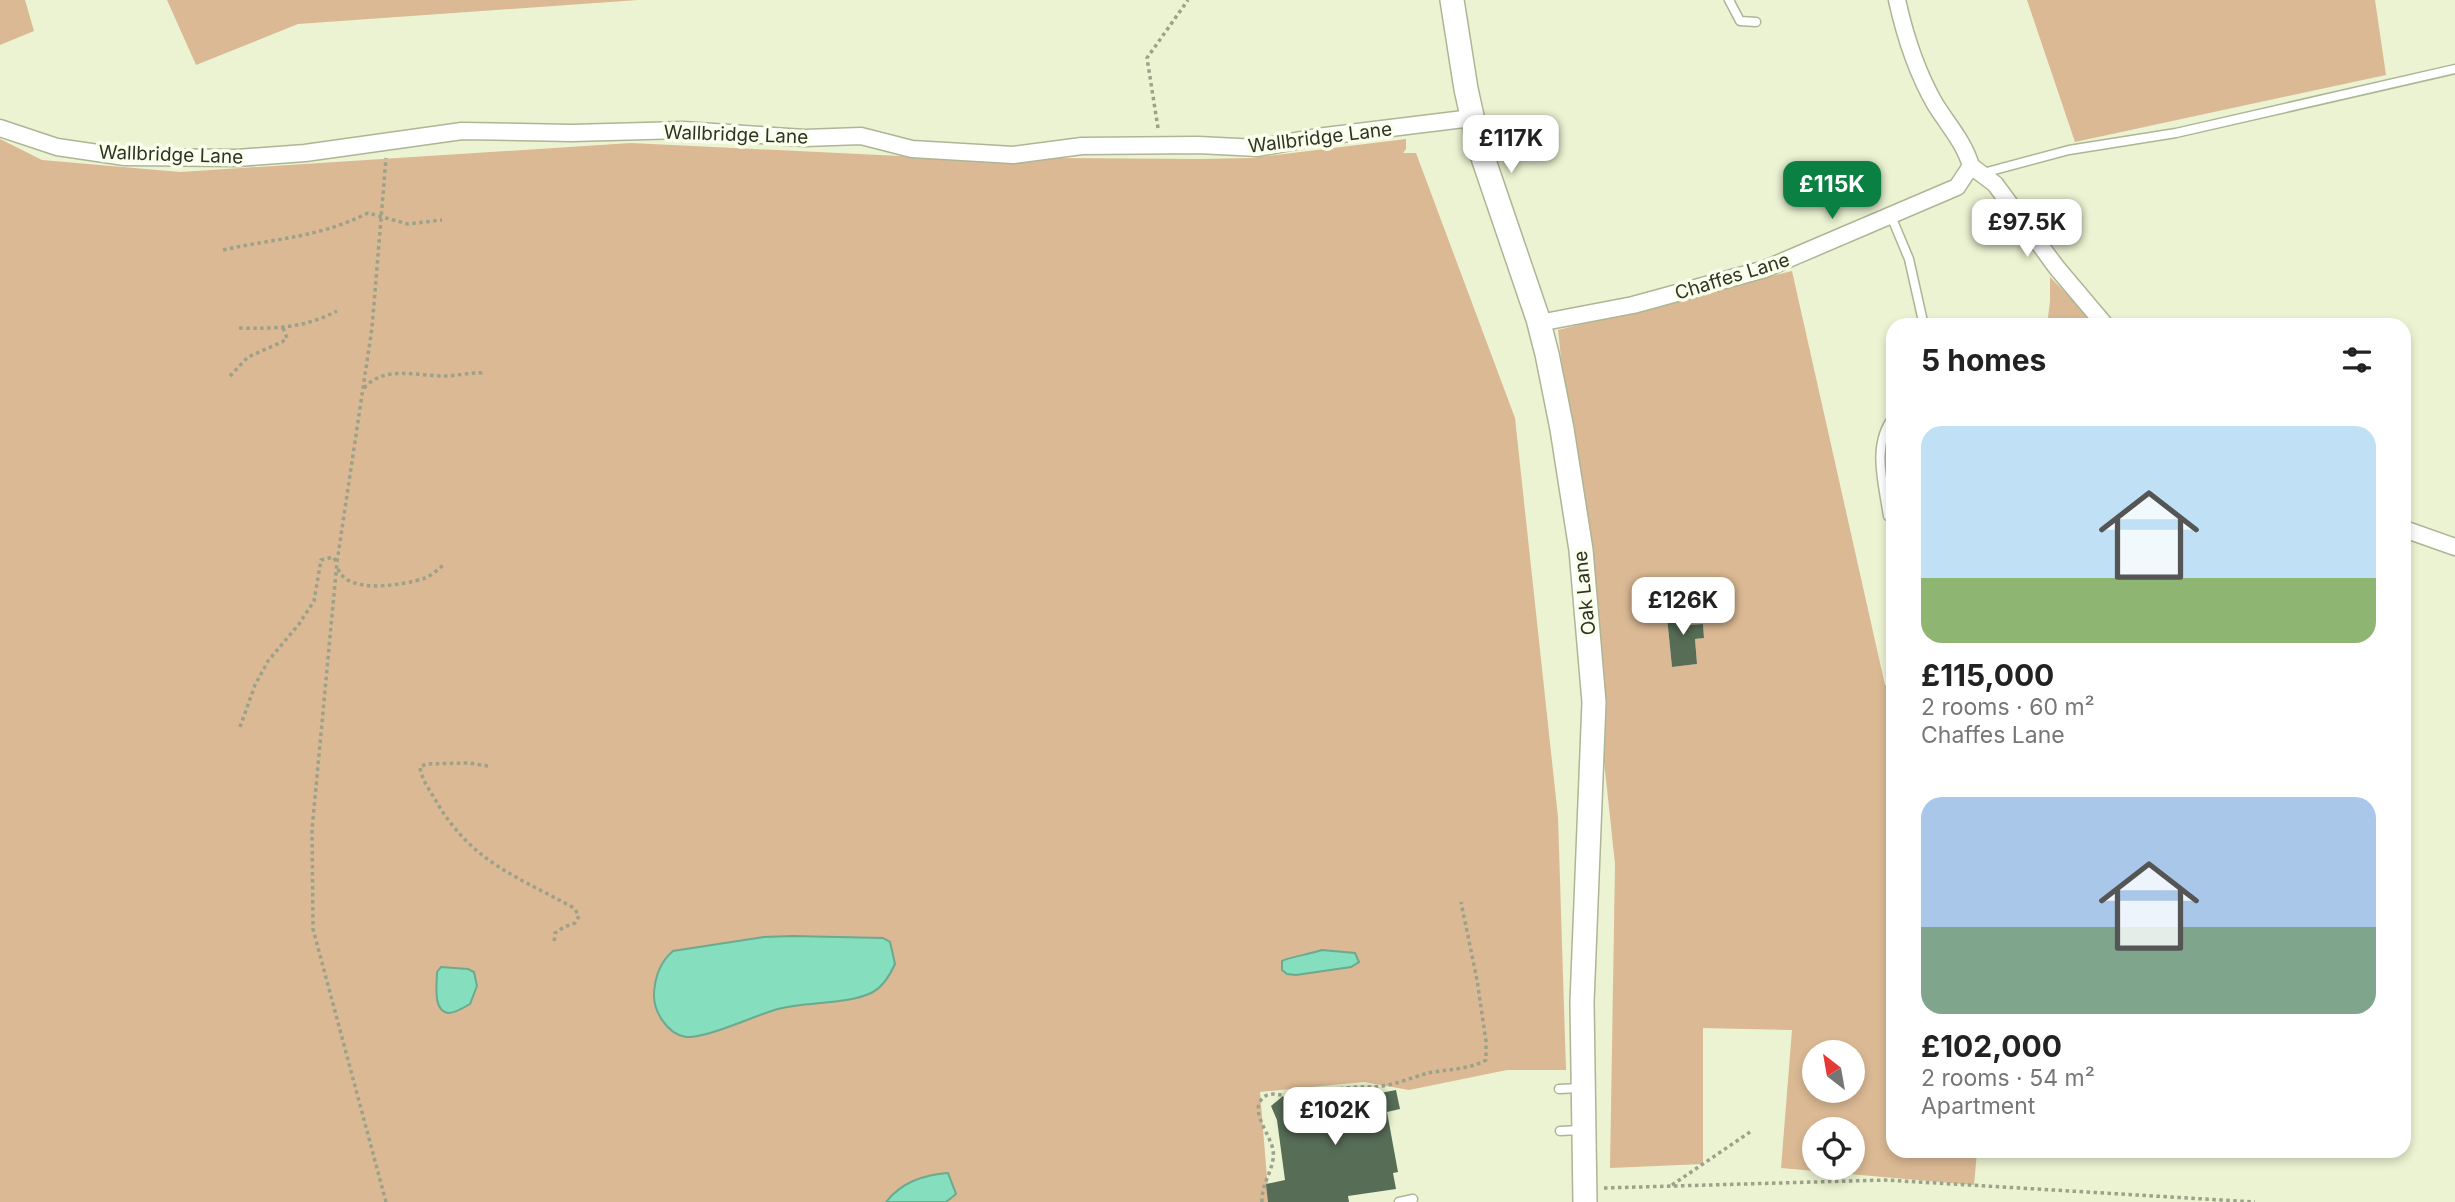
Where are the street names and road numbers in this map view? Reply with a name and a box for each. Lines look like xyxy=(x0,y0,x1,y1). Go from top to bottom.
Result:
street label: Wallbridge Lane xyxy=(1247,117,1393,158)
street label: Wallbridge Lane xyxy=(663,120,809,149)
street label: Wallbridge Lane xyxy=(98,140,244,169)
street label: Chaffes Lane xyxy=(1672,248,1792,305)
street label: Oak Lane xyxy=(1569,550,1600,636)

